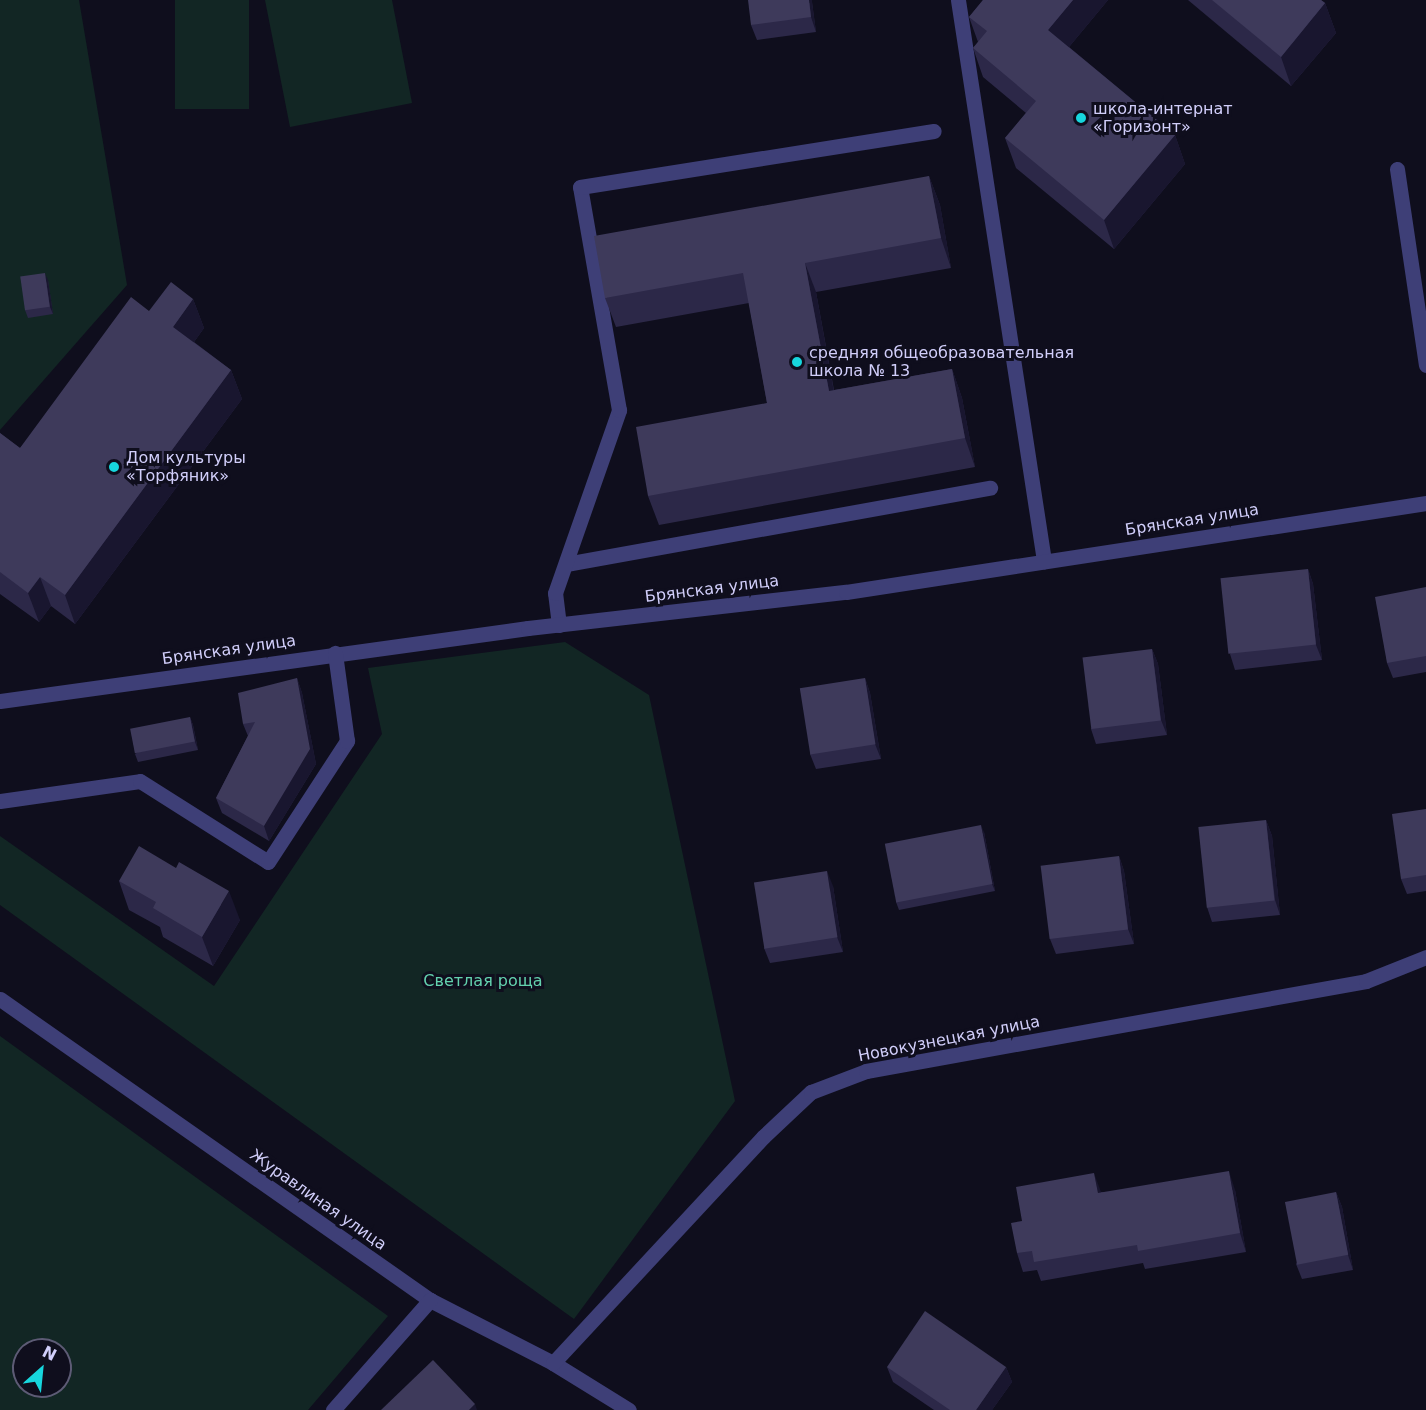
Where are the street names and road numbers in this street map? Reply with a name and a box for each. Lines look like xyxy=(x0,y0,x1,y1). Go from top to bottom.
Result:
street label: Брянская улица xyxy=(1124,500,1260,540)
street label: Брянская улица xyxy=(644,571,780,607)
street label: Брянская улица xyxy=(161,631,297,669)
street label: Новокузнецкая улица xyxy=(856,1012,1042,1066)
street label: Журавлиная улица xyxy=(246,1146,390,1254)

